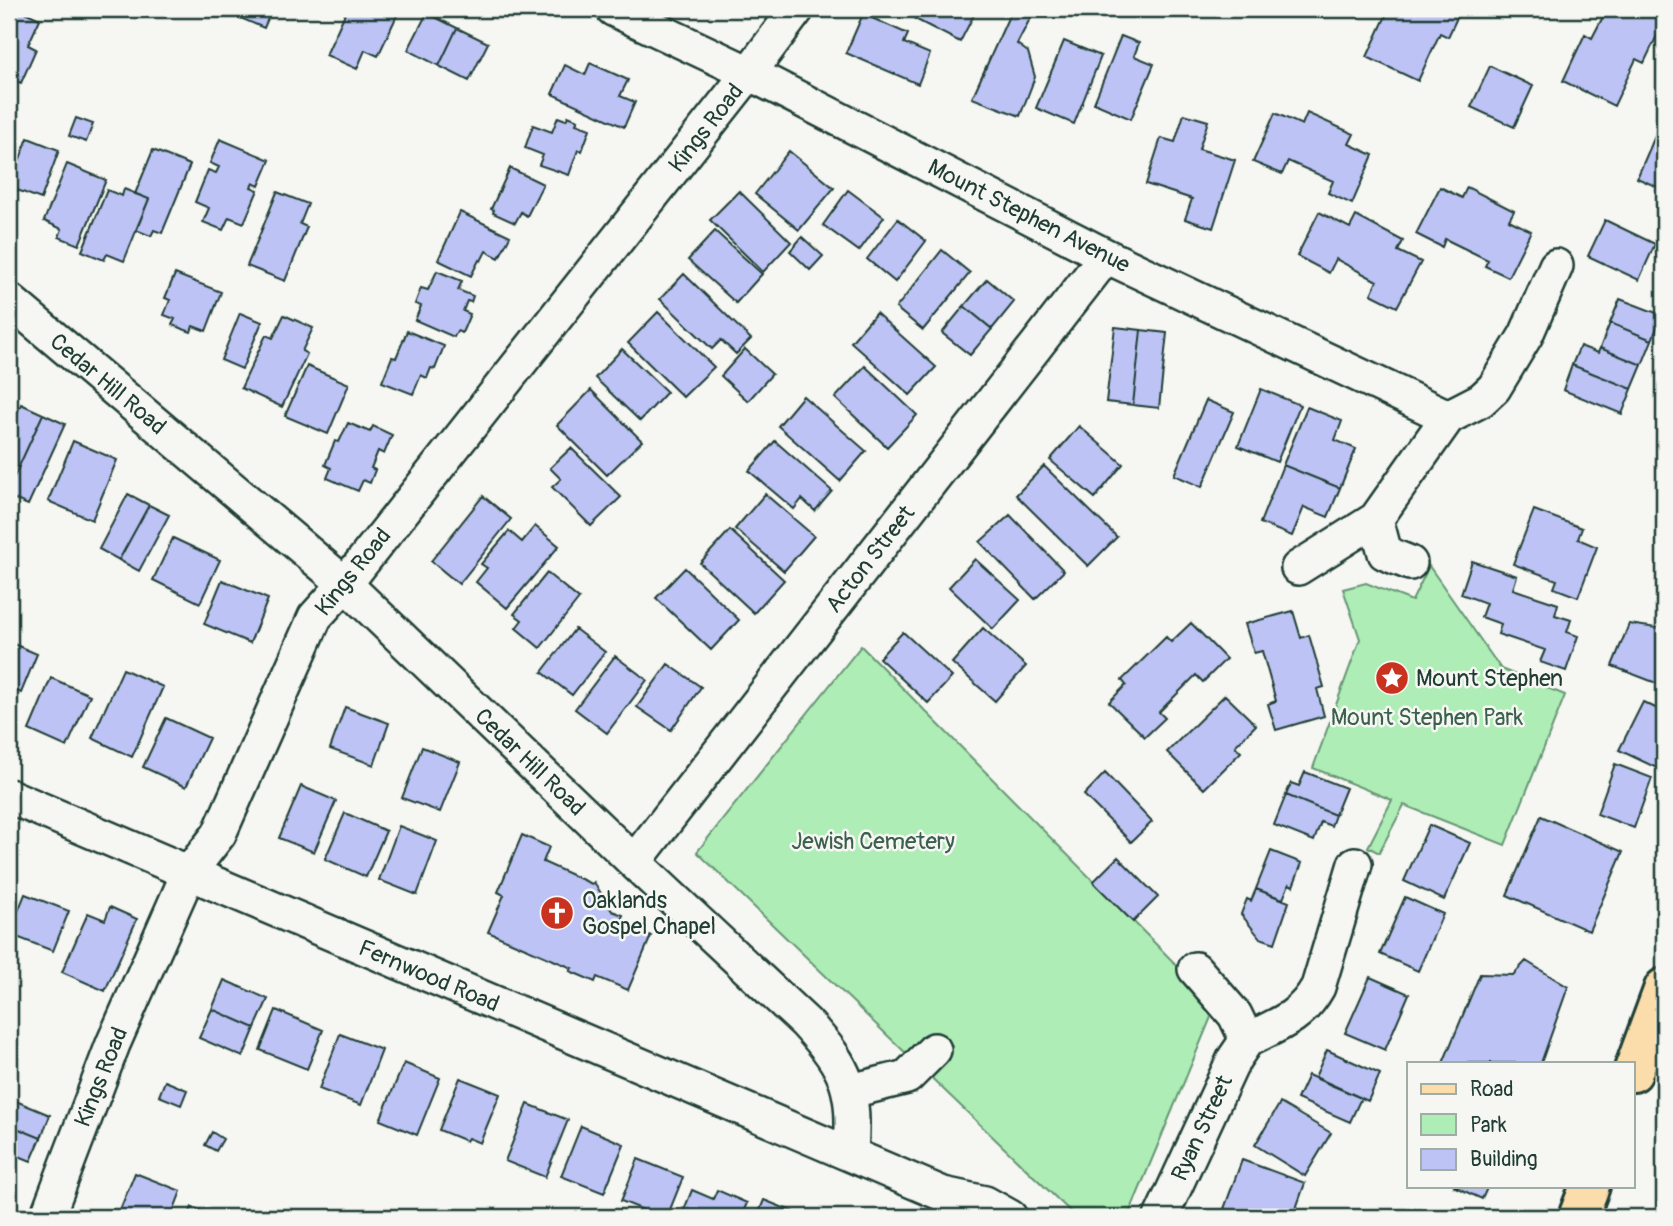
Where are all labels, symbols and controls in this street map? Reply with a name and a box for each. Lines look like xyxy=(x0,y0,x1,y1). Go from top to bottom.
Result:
street label: Kings Road xyxy=(662,78,750,178)
street label: Mount Stephen Avenue xyxy=(923,153,1135,280)
street label: Cedar Hill Road xyxy=(44,327,172,441)
street label: Acton Street xyxy=(819,499,921,619)
street label: Kings Road xyxy=(309,522,397,622)
place icon: Mount Stephen xyxy=(1373,659,1411,697)
place label: Mount Stephen xyxy=(1416,664,1563,693)
street label: Cedar Hill Road xyxy=(469,702,591,822)
park label: Mount Stephen Park xyxy=(1331,703,1524,732)
park label: Jewish Cemetery xyxy=(791,827,955,856)
place label: Oaklands Gospel Chapel xyxy=(582,886,716,941)
church icon: Oaklands Gospel Chapel xyxy=(538,894,576,932)
street label: Fernwood Road xyxy=(354,933,504,1019)
street label: Kings Road xyxy=(68,1023,134,1131)
legend xyxy=(1407,1062,1634,1188)
street label: Ryan Street xyxy=(1165,1070,1239,1186)
text: Road xyxy=(1470,1076,1514,1103)
text: Park xyxy=(1470,1112,1507,1139)
text: Building xyxy=(1470,1146,1537,1173)

